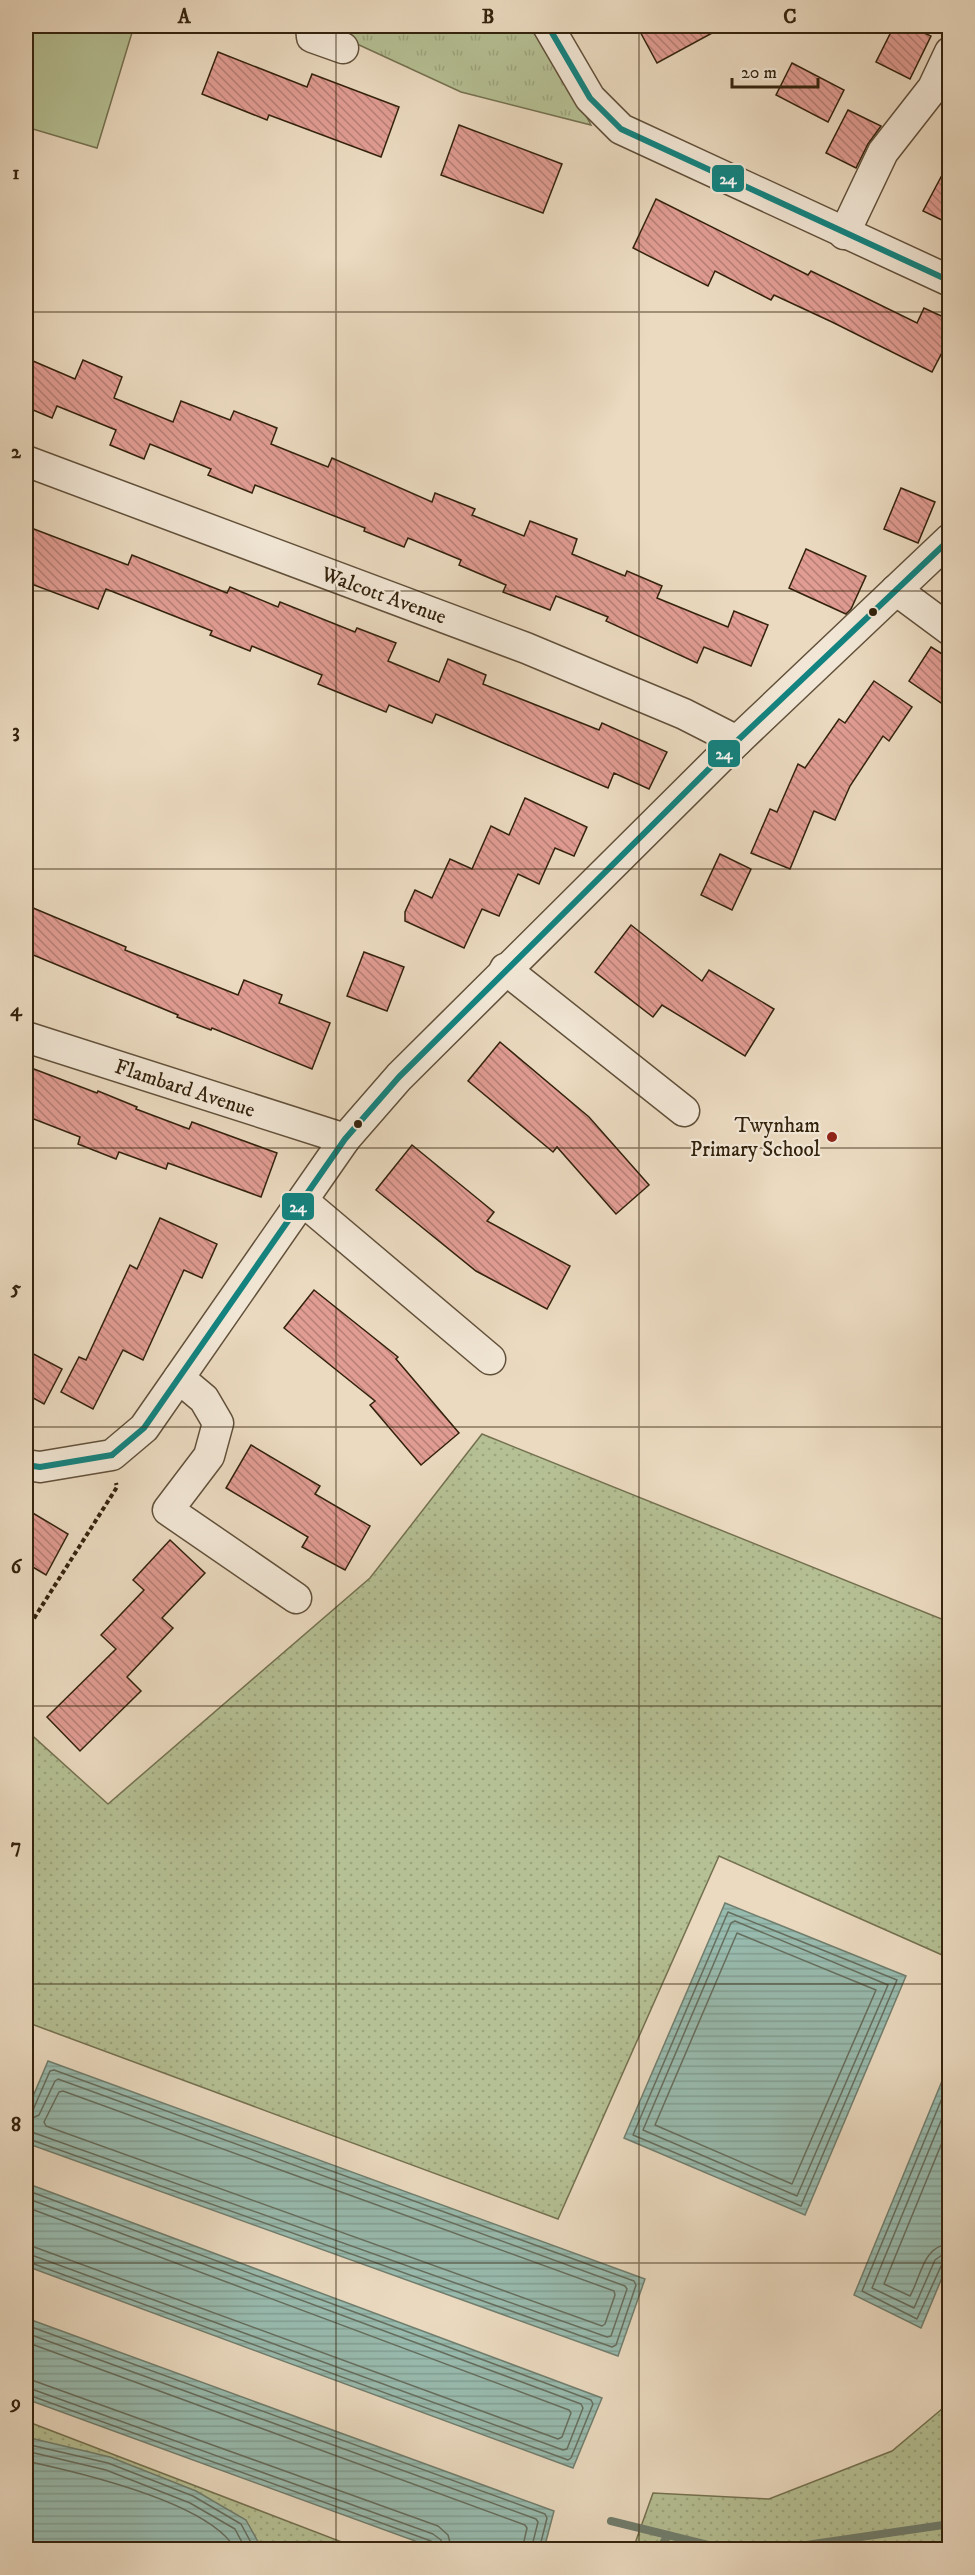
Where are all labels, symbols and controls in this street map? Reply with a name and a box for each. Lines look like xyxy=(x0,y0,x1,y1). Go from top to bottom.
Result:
text: A xyxy=(177,5,192,30)
text: B xyxy=(482,5,494,30)
text: C xyxy=(783,5,797,30)
scale bar xyxy=(732,51,818,89)
text: 20 m xyxy=(741,62,777,84)
text: 1 xyxy=(12,161,20,186)
line badge: 24 xyxy=(711,164,745,193)
text: 24 xyxy=(719,169,737,189)
text: 2 xyxy=(11,440,22,465)
street label: Walcott Avenue xyxy=(317,561,450,631)
unlabelled marker xyxy=(867,606,879,618)
text: 3 xyxy=(12,719,20,744)
line badge: 24 xyxy=(707,739,741,768)
text: 24 xyxy=(715,744,733,764)
text: 4 xyxy=(10,998,23,1023)
street label: Flambard Avenue xyxy=(111,1054,258,1124)
place label: Twynham Primary School xyxy=(690,1113,821,1163)
unlabelled marker xyxy=(352,1118,364,1130)
marker: Twynham Primary School xyxy=(825,1130,839,1144)
line badge: 24 xyxy=(281,1192,315,1221)
text: 24 xyxy=(289,1197,307,1217)
text: 5 xyxy=(10,1276,21,1301)
text: 6 xyxy=(11,1555,23,1580)
text: 7 xyxy=(11,1834,21,1859)
text: 8 xyxy=(11,2113,21,2138)
text: 9 xyxy=(9,2391,21,2416)

